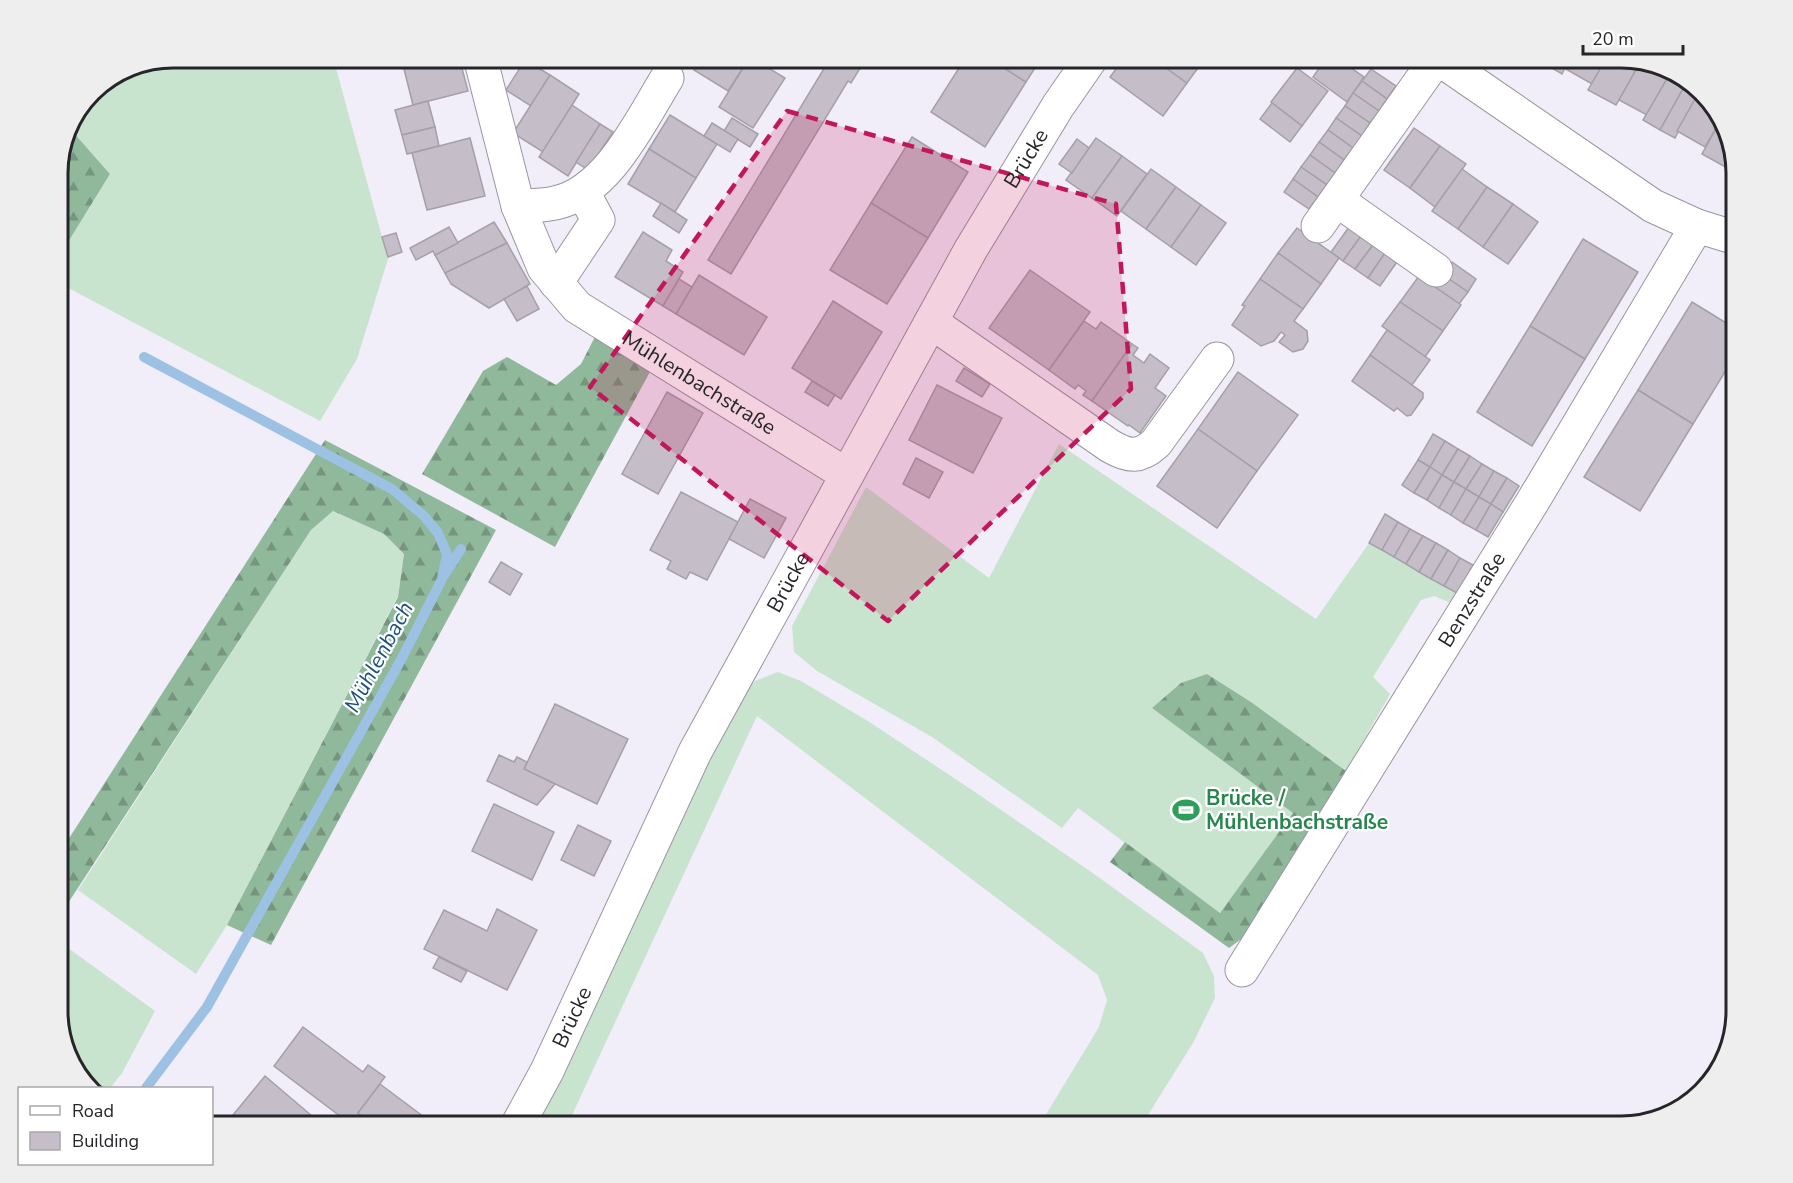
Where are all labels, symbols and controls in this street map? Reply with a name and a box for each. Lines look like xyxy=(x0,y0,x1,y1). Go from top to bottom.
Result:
scale bar xyxy=(1583,18,1684,56)
text: 20 m xyxy=(1592,27,1634,51)
street label: Brücke xyxy=(997,124,1055,193)
street label: Mühlenbachstraße xyxy=(617,325,781,441)
street label: Brücke xyxy=(760,547,816,617)
street label: Benzstraße xyxy=(1432,547,1512,652)
water label: Mühlenbach xyxy=(337,596,421,718)
place label: Brücke / Mühlenbachstraße xyxy=(1206,784,1388,836)
sports icon: Brücke / Mühlenbachstraße xyxy=(1171,795,1201,825)
street label: Brücke xyxy=(546,982,598,1052)
legend xyxy=(18,1087,213,1165)
text: Road xyxy=(72,1099,114,1123)
text: Building xyxy=(72,1129,139,1153)

